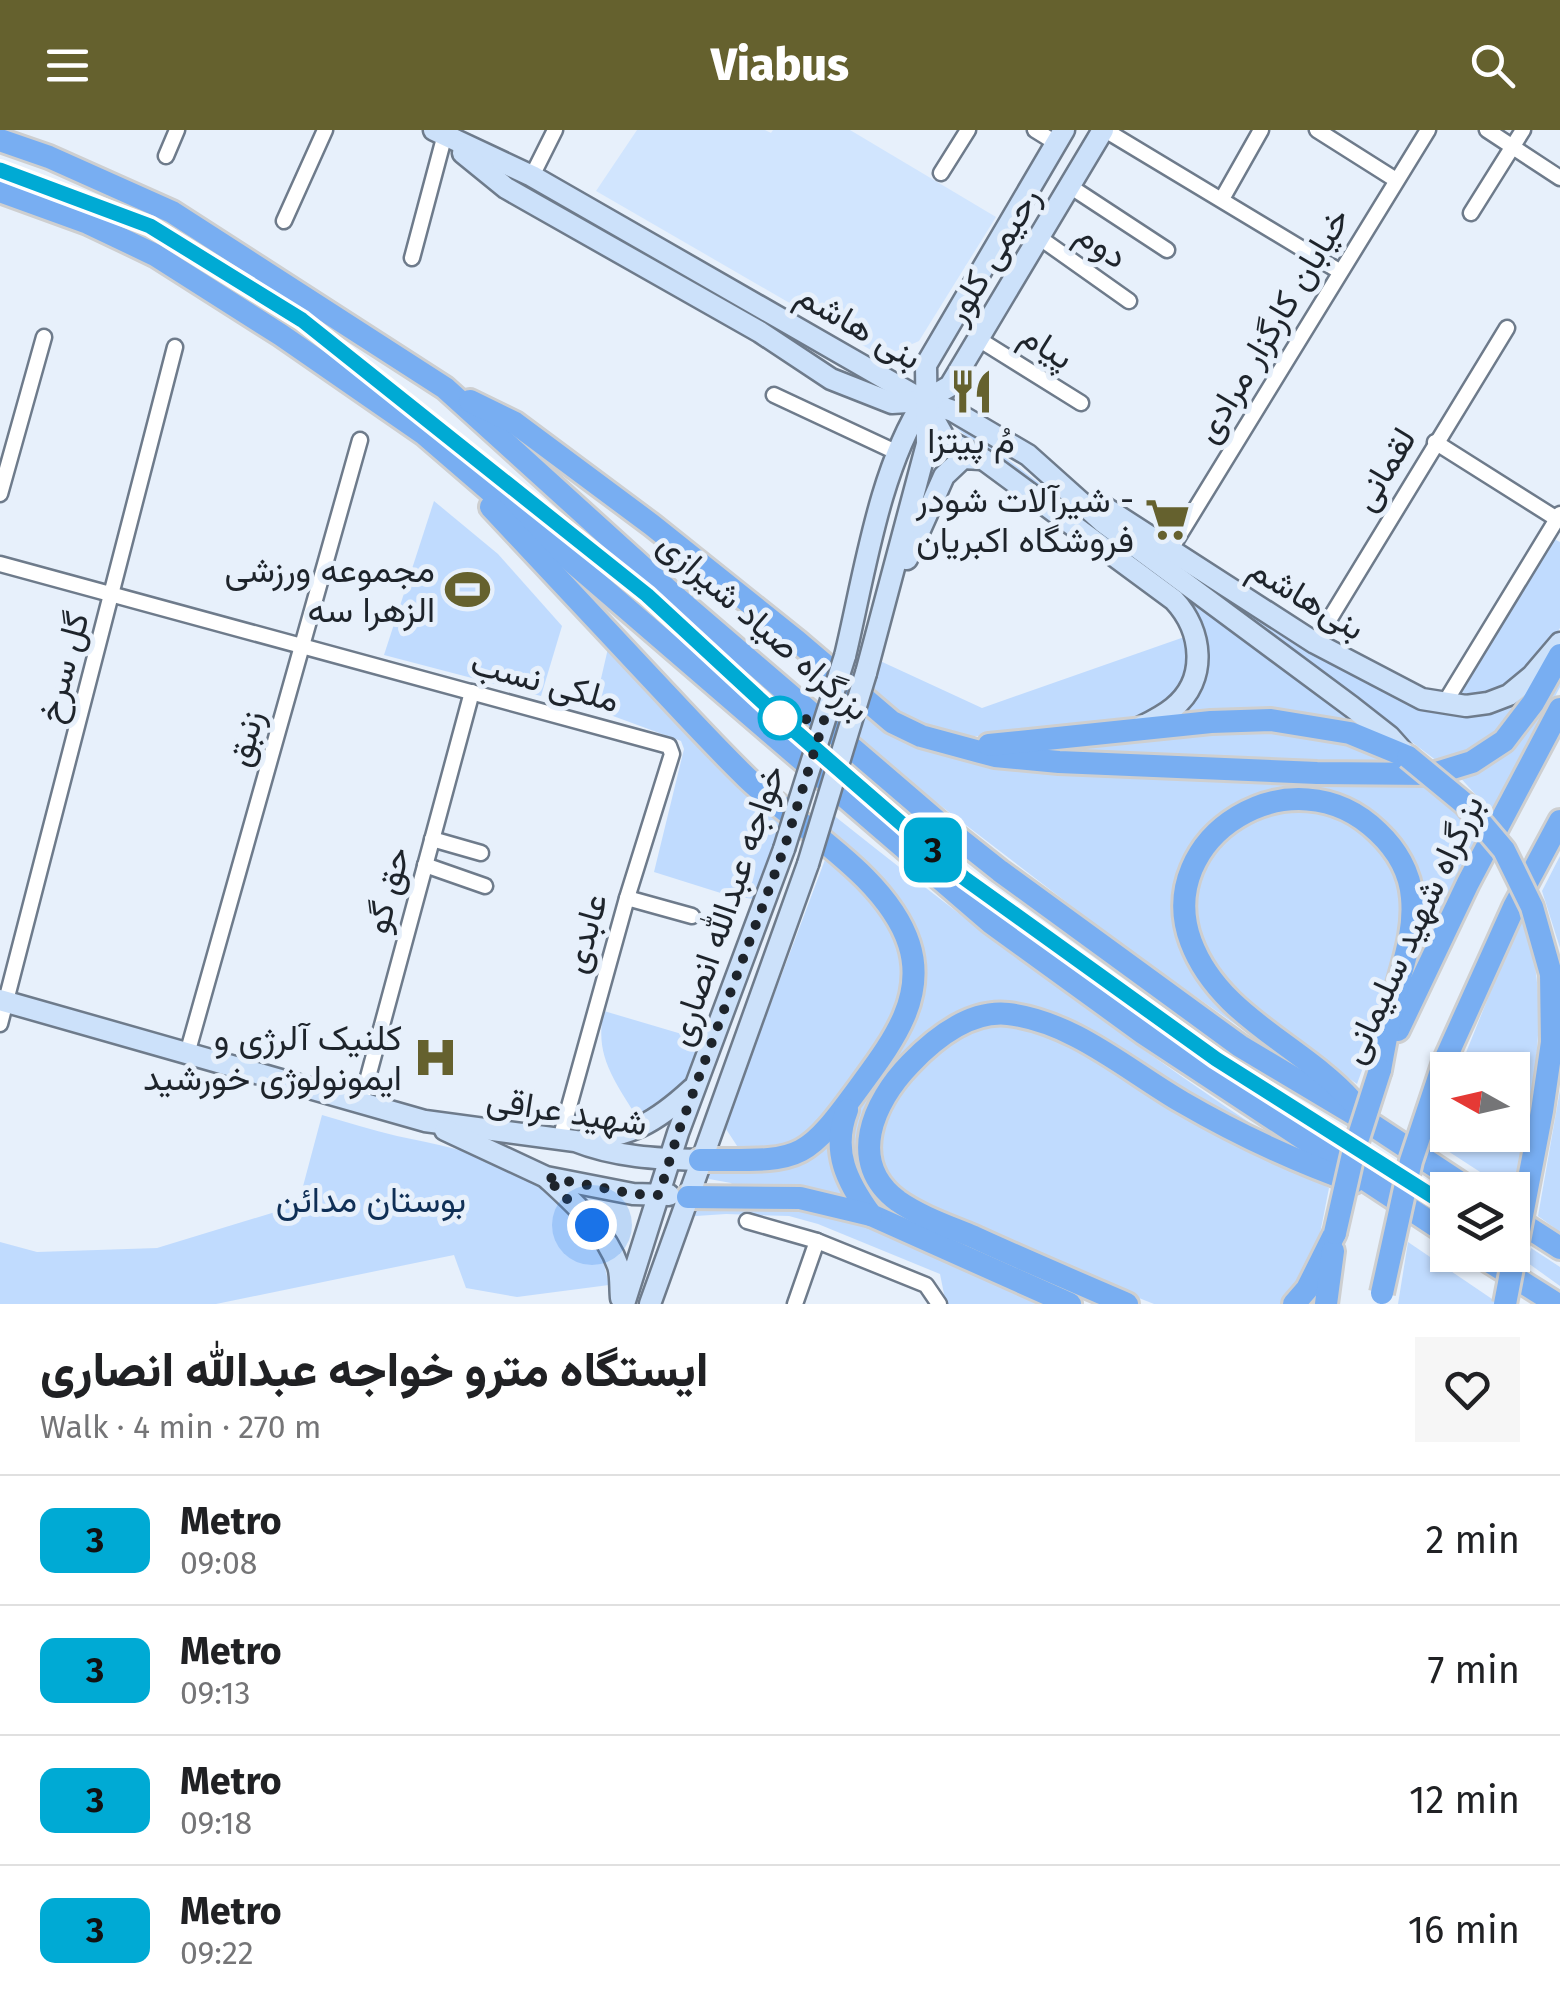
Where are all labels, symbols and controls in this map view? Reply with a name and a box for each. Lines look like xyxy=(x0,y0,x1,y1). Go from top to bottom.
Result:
icon: menu xyxy=(40,38,95,93)
text: Viabus xyxy=(711,38,849,92)
icon: search xyxy=(1465,38,1520,93)
street label: رحیمی کلور xyxy=(934,179,1050,332)
street label: خیابان کارگزار مرادی xyxy=(1185,200,1360,451)
street label: دوم xyxy=(1067,213,1136,279)
street label: بنی هاشم xyxy=(788,273,929,380)
street label: پیام xyxy=(1011,314,1081,381)
restaurant icon: مُ پیتزا xyxy=(947,367,995,415)
place label: مُ پیتزا xyxy=(927,420,1015,465)
street label: لقمانی xyxy=(1343,420,1425,518)
place label: شیرآلات شودر - فروشگاه اکبریان xyxy=(915,479,1134,562)
supermarket icon: شیرآلات شودر - فروشگاه اکبریان xyxy=(1143,496,1191,544)
street label: بزرگراه صیاد شیرازی xyxy=(649,523,879,730)
street label: بنی‌هاشم xyxy=(1240,547,1373,651)
place label: مجموعه ورزشی الزهرا سه xyxy=(225,549,435,632)
sports icon: مجموعه ورزشی الزهرا سه xyxy=(444,566,492,614)
street label: گل سرخ xyxy=(28,607,101,728)
street label: ملکی نسب xyxy=(466,641,624,721)
unlabelled marker xyxy=(759,697,801,739)
street label: زنبق xyxy=(217,705,274,771)
street label: خواجه عبدالله انصاری xyxy=(658,759,795,1051)
street label: بزرگراه شهید سلیمانی xyxy=(1331,788,1494,1070)
line badge: 3 xyxy=(900,818,966,882)
text: 3 xyxy=(924,829,942,871)
street label: حق گو xyxy=(355,842,420,938)
street label: عابدی xyxy=(554,888,616,978)
place label: کلنیک آلرژی و ایمونولوژی خورشید xyxy=(143,1017,402,1100)
hospital icon: کلنیک آلرژی و ایمونولوژی خورشید xyxy=(411,1034,459,1082)
north arrow xyxy=(1430,1052,1530,1152)
map controls xyxy=(1430,1052,1530,1272)
street label: شهید عراقی xyxy=(484,1078,650,1145)
button: layers xyxy=(1430,1172,1530,1272)
park label: بوستان مدائن xyxy=(276,1179,466,1222)
your location xyxy=(567,1200,617,1250)
button: heart xyxy=(1415,1337,1520,1442)
text: ایستگاه مترو خواجه عبدالله انصاری xyxy=(40,1341,708,1399)
text: Walk · 4 min · 270 m xyxy=(40,1408,321,1446)
text: Metro xyxy=(180,1498,282,1544)
text: 2 min xyxy=(1426,1517,1520,1563)
text: 3 xyxy=(86,1519,104,1561)
text: 09:08 xyxy=(180,1544,258,1582)
text: Metro xyxy=(180,1628,282,1674)
text: 7 min xyxy=(1428,1647,1520,1693)
text: 3 xyxy=(86,1649,104,1691)
text: 09:13 xyxy=(180,1674,251,1712)
text: Metro xyxy=(180,1758,282,1804)
text: 12 min xyxy=(1409,1777,1520,1823)
text: 3 xyxy=(86,1779,104,1821)
text: 09:18 xyxy=(180,1804,252,1842)
text: Metro xyxy=(180,1888,282,1934)
text: 16 min xyxy=(1408,1907,1520,1953)
text: 3 xyxy=(86,1909,104,1951)
text: 09:22 xyxy=(180,1934,254,1972)

